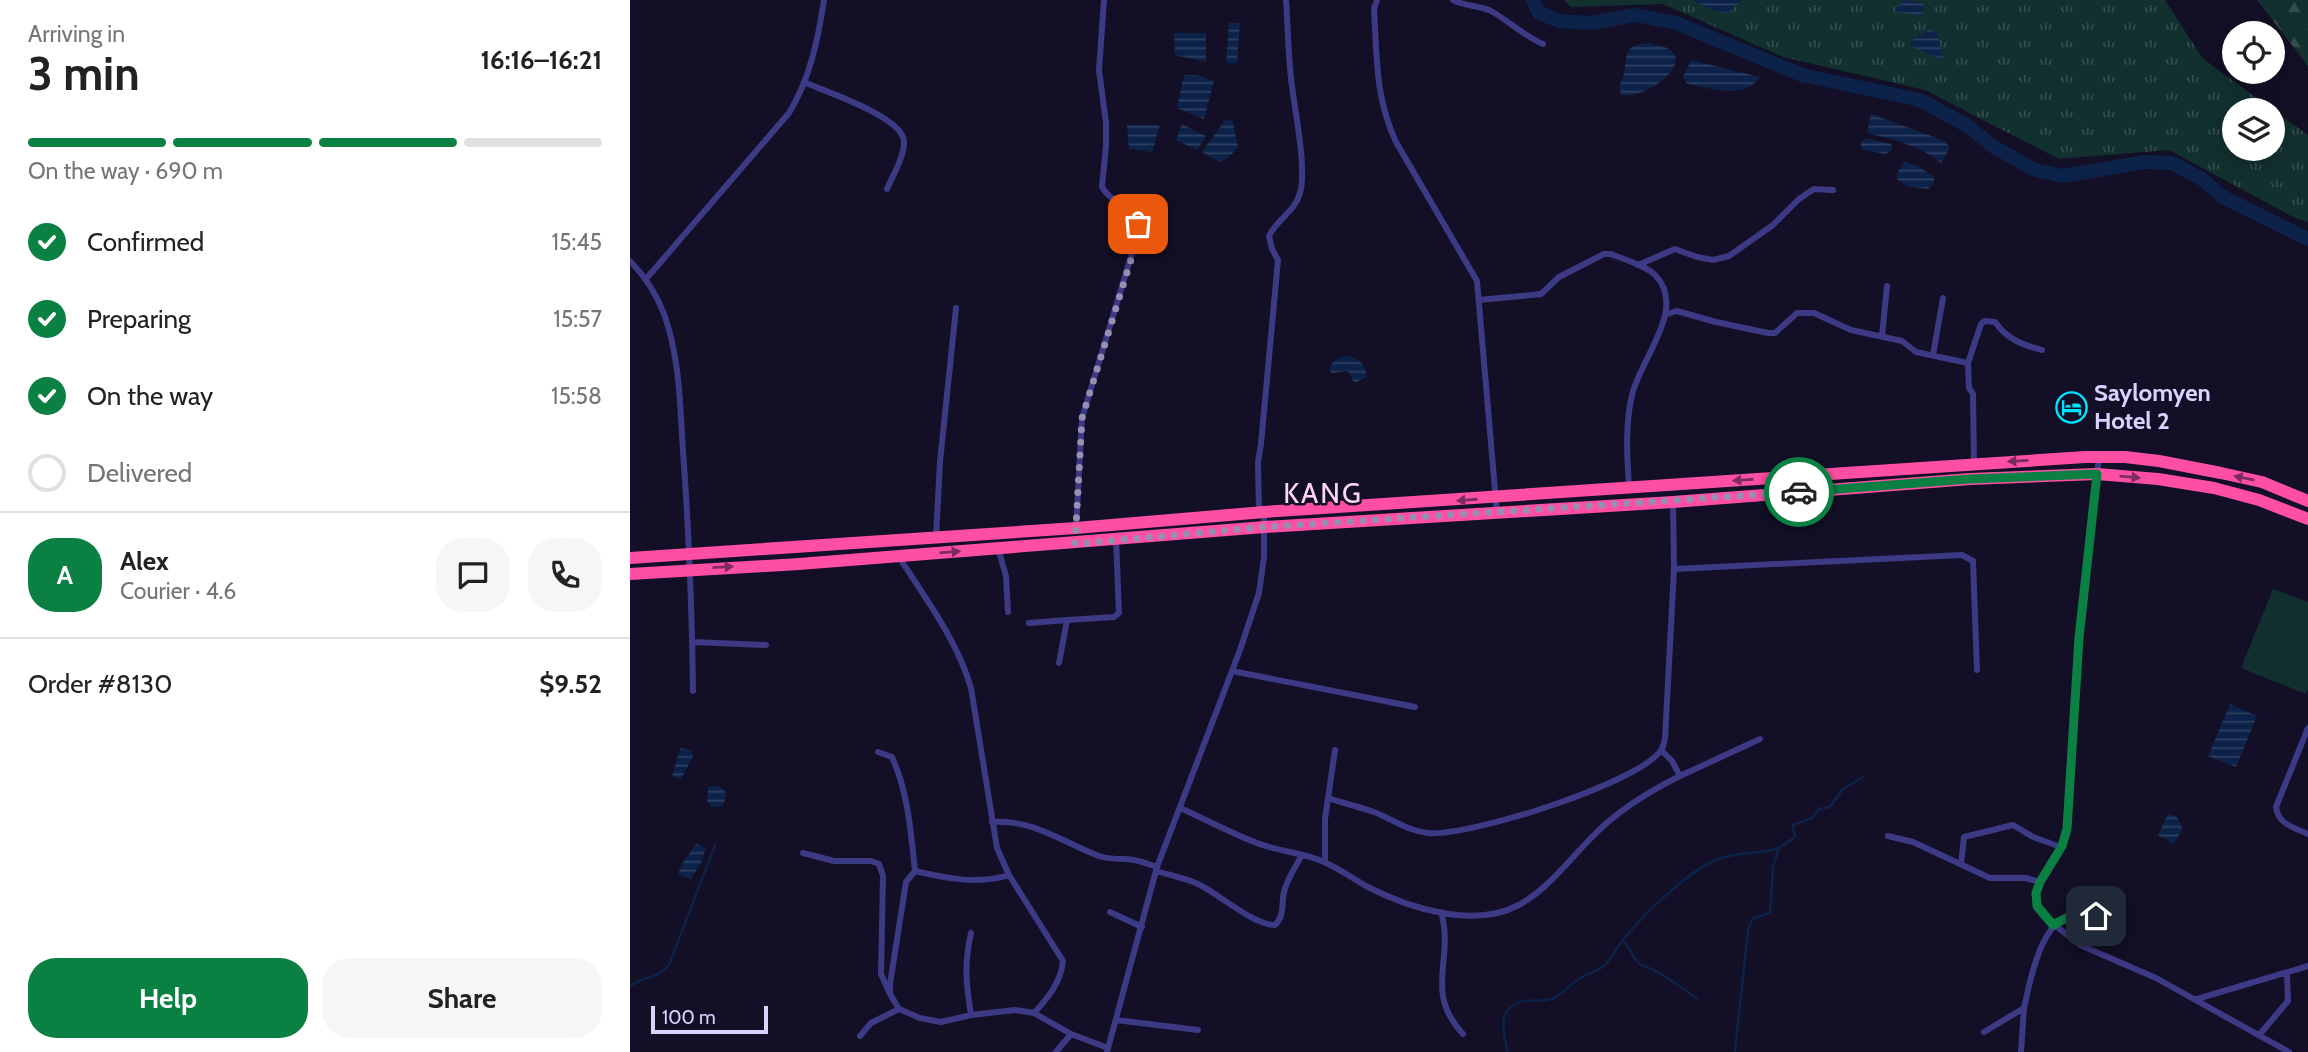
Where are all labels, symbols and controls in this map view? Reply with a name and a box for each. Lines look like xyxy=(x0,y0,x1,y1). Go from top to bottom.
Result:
text: Arriving in xyxy=(28,20,125,48)
map controls xyxy=(2222,21,2285,161)
button: locate xyxy=(2222,21,2285,84)
text: 16:16–16:21 xyxy=(480,44,602,76)
text: 3 min xyxy=(28,46,140,102)
button: layers xyxy=(2222,98,2285,161)
text: On the way · 690 m xyxy=(28,157,223,185)
pin xyxy=(1108,194,1168,254)
icon: bag xyxy=(1119,205,1157,243)
icon: check xyxy=(28,223,66,261)
text: Confirmed xyxy=(87,226,204,258)
text: 15:45 xyxy=(552,228,602,256)
icon: check xyxy=(28,300,66,338)
text: Preparing xyxy=(87,303,191,335)
text: 15:57 xyxy=(553,305,602,333)
icon: check xyxy=(28,377,66,415)
place label: Saylomyen Hotel 2 xyxy=(2094,378,2211,435)
text: On the way xyxy=(87,380,213,412)
text: 15:58 xyxy=(551,382,602,410)
hotel icon: Saylomyen Hotel 2 xyxy=(2054,390,2088,424)
one-way arrow xyxy=(2007,456,2029,467)
text: Delivered xyxy=(87,457,192,489)
courier xyxy=(1764,457,1834,527)
one-way arrow xyxy=(2119,471,2141,482)
one-way arrow xyxy=(2233,472,2255,483)
icon: car xyxy=(1780,473,1818,511)
one-way arrow xyxy=(1731,475,1753,486)
district label: KANG xyxy=(1283,476,1363,510)
one-way arrow xyxy=(1456,495,1478,506)
button: chat xyxy=(436,538,510,612)
button: phone xyxy=(528,538,602,612)
text: Alex xyxy=(120,545,169,577)
one-way arrow xyxy=(939,546,961,557)
text: A xyxy=(57,559,73,591)
one-way arrow xyxy=(712,562,734,573)
text: Courier · 4.6 xyxy=(120,577,236,605)
text: Order #8130 xyxy=(28,668,172,700)
text: $9.52 xyxy=(539,668,602,700)
pin xyxy=(2066,886,2126,946)
icon: home xyxy=(2077,897,2115,935)
button: Help xyxy=(28,958,308,1038)
button: Share xyxy=(322,958,602,1038)
scale bar xyxy=(651,1003,768,1035)
text: 100 m xyxy=(662,1006,716,1029)

